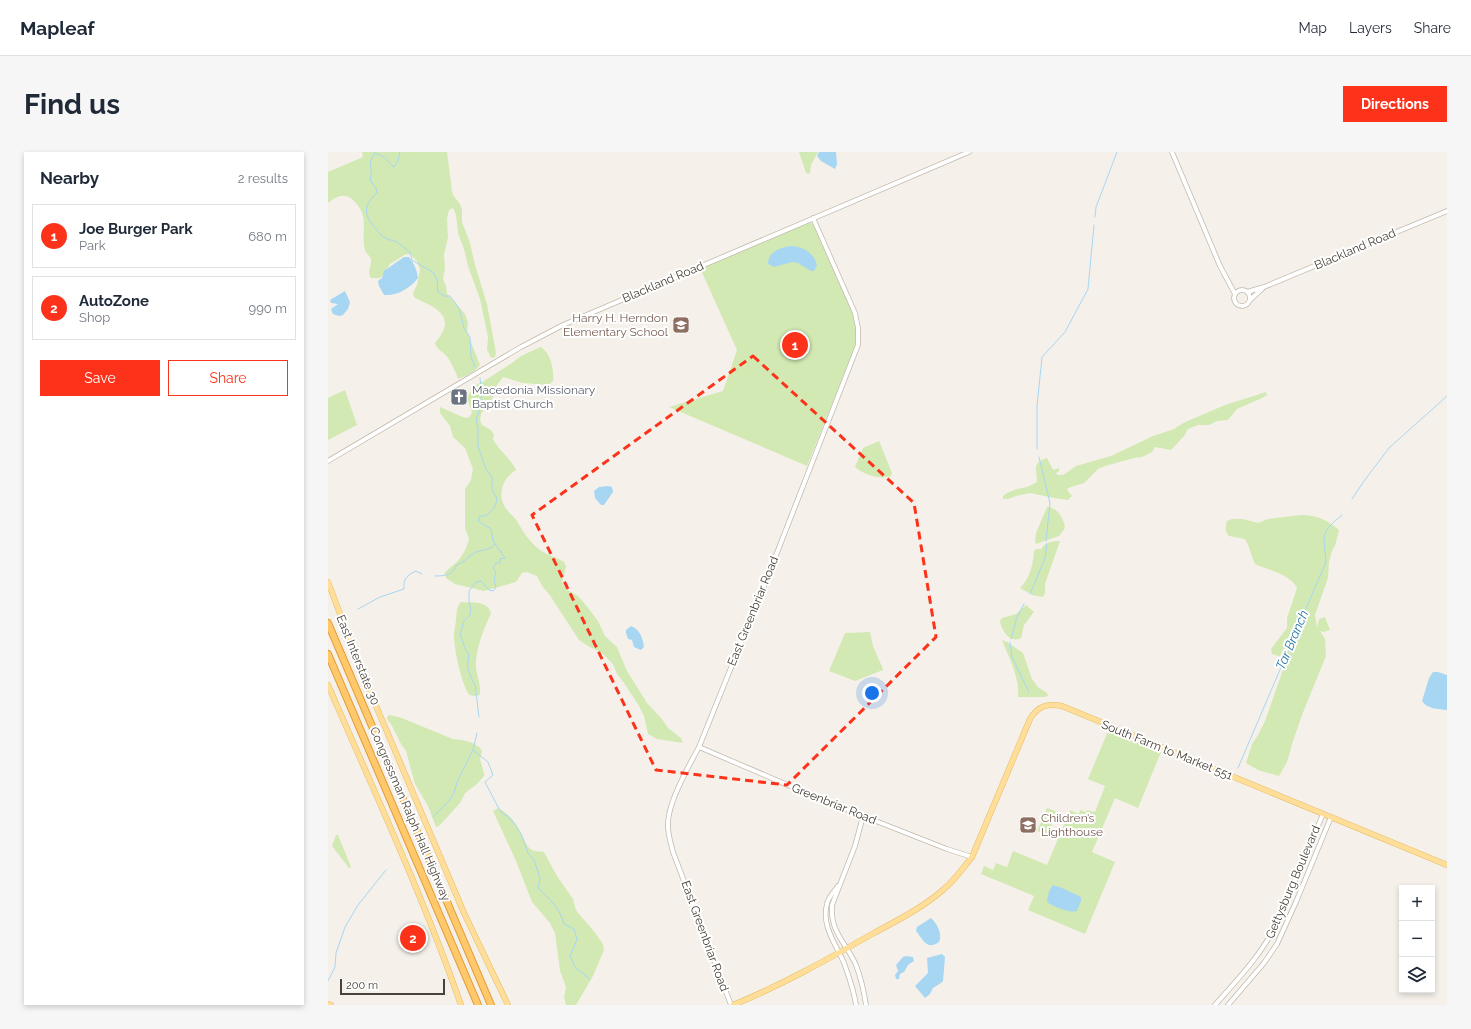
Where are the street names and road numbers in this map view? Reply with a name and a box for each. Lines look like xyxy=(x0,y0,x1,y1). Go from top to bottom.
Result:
street label: Blackland Road xyxy=(1312,226,1398,272)
street label: Blackland Road xyxy=(620,259,706,305)
street label: East Greenbriar Road xyxy=(725,554,781,668)
street label: East Interstate 30 xyxy=(334,613,382,707)
street label: South Farm to Market 551 xyxy=(1099,717,1235,783)
street label: Congressman Ralph Hall Highway xyxy=(367,725,453,904)
street label: Greenbriar Road xyxy=(790,781,878,827)
street label: Gettysburg Boulevard xyxy=(1263,823,1323,941)
street label: East Greenbriar Road xyxy=(678,879,732,993)

